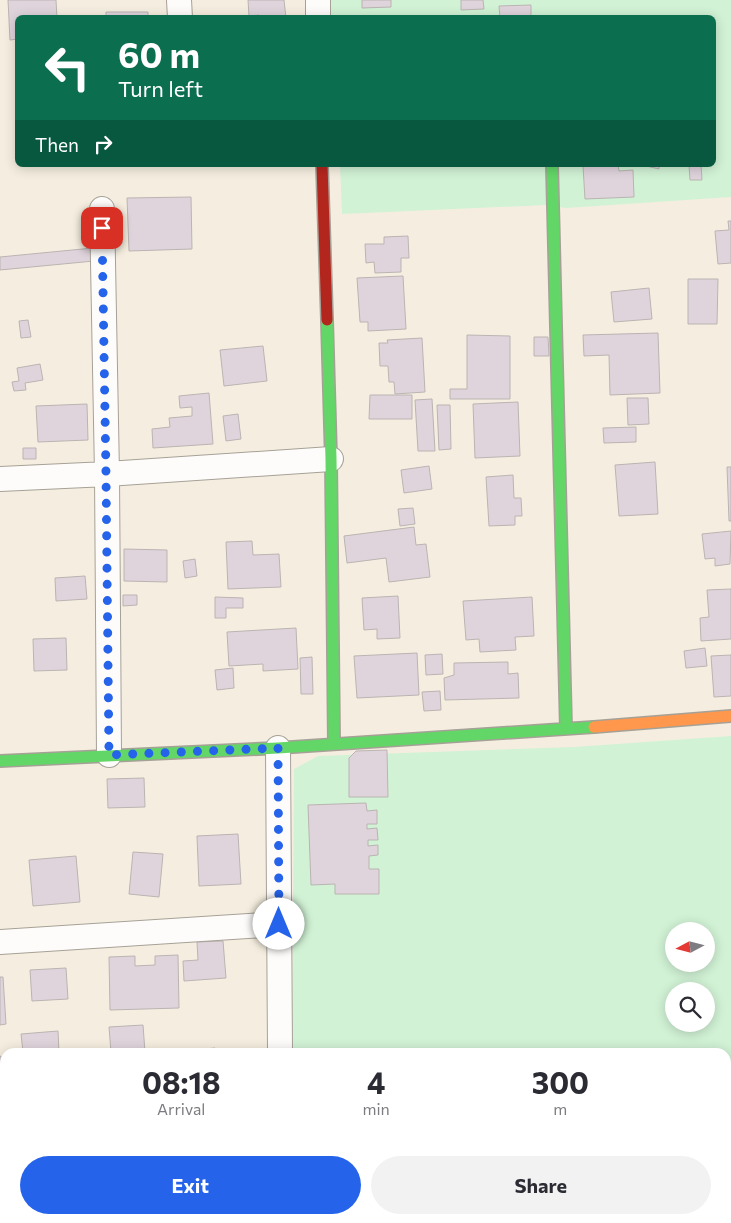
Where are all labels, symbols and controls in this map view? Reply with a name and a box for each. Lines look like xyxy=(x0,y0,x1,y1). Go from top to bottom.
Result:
text: 60 m xyxy=(118,32,200,75)
icon: left xyxy=(35,35,100,100)
text: Turn left xyxy=(118,75,203,102)
icon: right xyxy=(89,130,117,158)
text: Then xyxy=(35,133,79,156)
pin xyxy=(81,207,123,249)
icon: arrive xyxy=(88,214,116,242)
position arrow xyxy=(252,897,304,949)
north arrow xyxy=(665,922,715,972)
map controls xyxy=(665,922,715,1032)
button: search xyxy=(665,982,715,1032)
text: 08:18 xyxy=(142,1063,221,1100)
text: 4 xyxy=(367,1063,385,1100)
text: 300 xyxy=(532,1063,589,1100)
text: Arrival xyxy=(157,1099,205,1118)
text: min xyxy=(362,1099,390,1118)
text: m xyxy=(553,1099,567,1118)
button: Exit xyxy=(20,1156,361,1214)
button: Share xyxy=(371,1156,711,1214)

